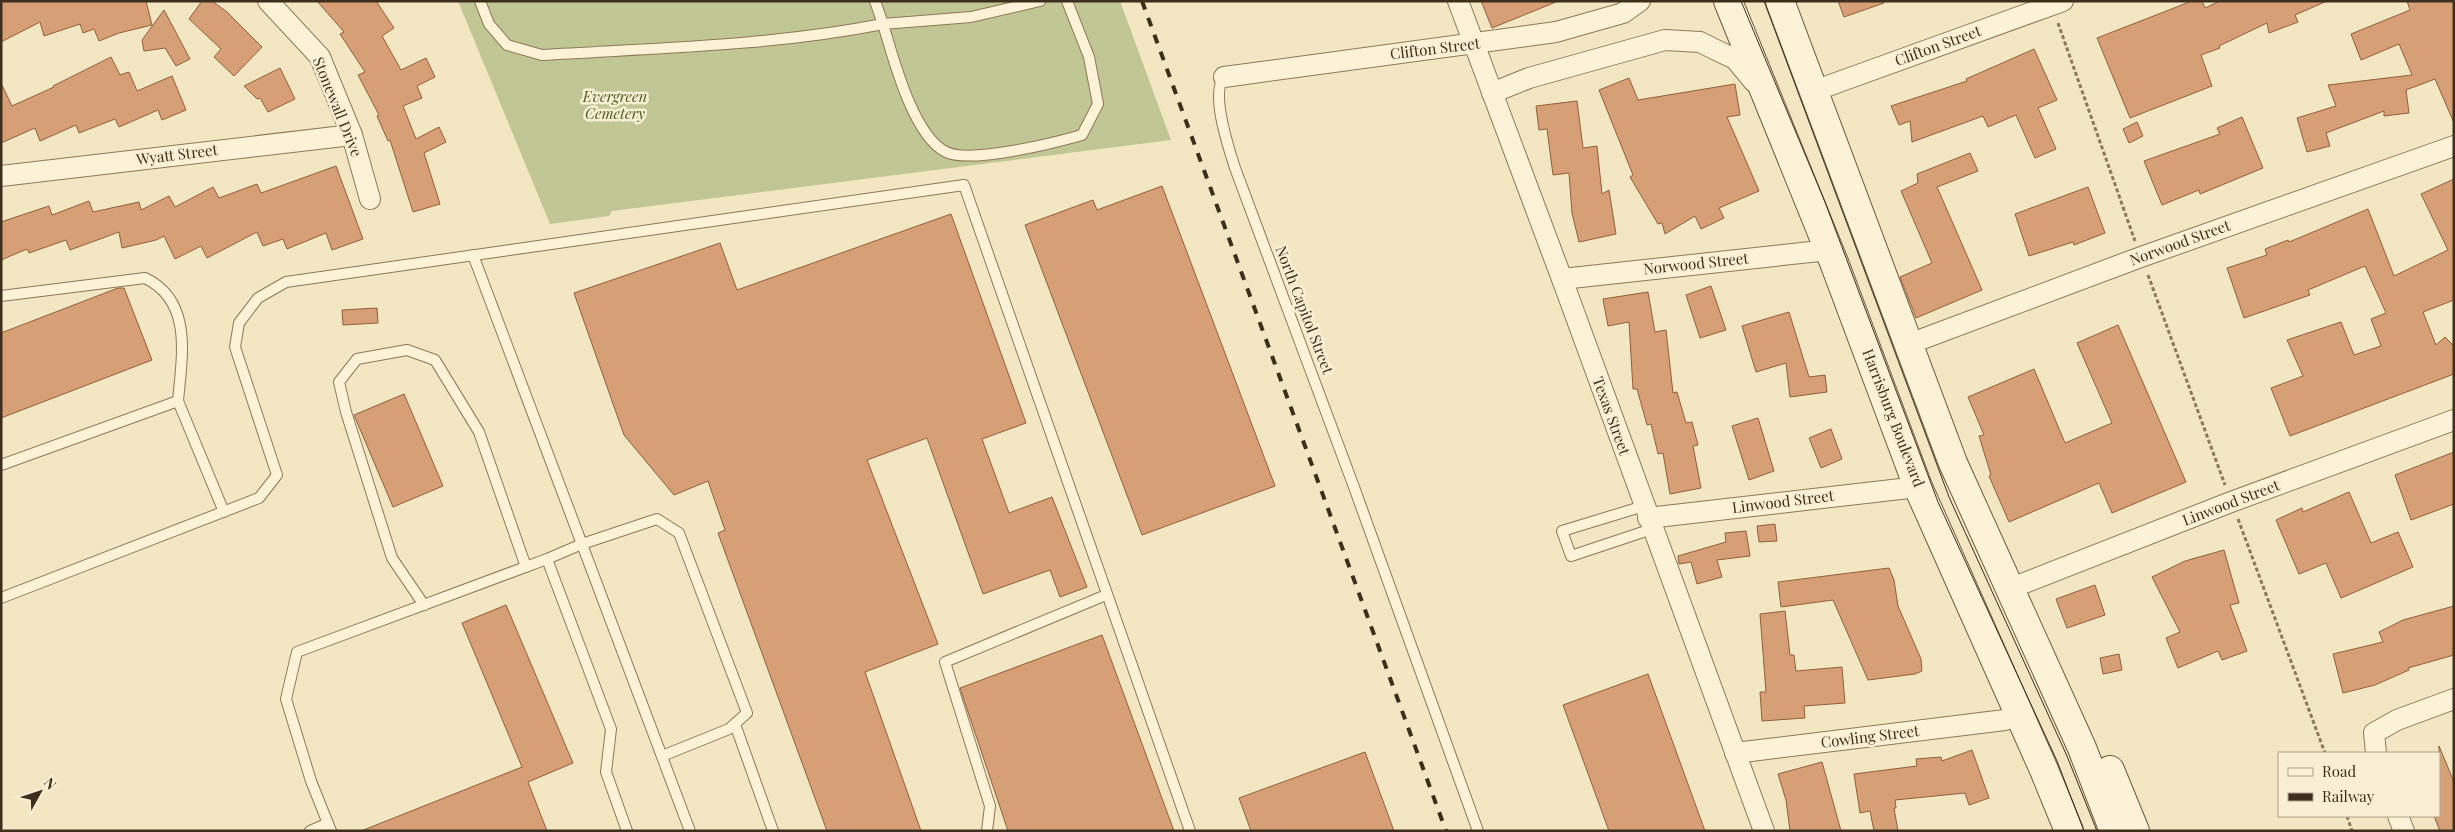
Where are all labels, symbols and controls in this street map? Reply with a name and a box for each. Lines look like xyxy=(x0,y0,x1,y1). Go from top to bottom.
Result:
street label: Clifton Street xyxy=(1892,20,1984,70)
street label: Clifton Street xyxy=(1389,32,1482,63)
street label: Stonewall Drive xyxy=(309,54,367,160)
park label: Evergreen Cemetery xyxy=(582,86,647,123)
street label: Wyatt Street xyxy=(134,139,219,169)
street label: Norwood Street xyxy=(2127,214,2233,270)
street label: North Capitol Street xyxy=(1271,243,1339,377)
street label: Norwood Street xyxy=(1642,247,1750,278)
street label: Harrisburg Boulevard xyxy=(1858,346,1930,490)
street label: Texas Street xyxy=(1589,374,1636,458)
street label: Linwood Street xyxy=(2179,474,2283,530)
street label: Linwood Street xyxy=(1731,485,1836,517)
street label: Cowling Street xyxy=(1820,720,1921,752)
legend xyxy=(2278,752,2440,817)
text: Road xyxy=(2322,761,2356,781)
north arrow xyxy=(15,767,65,817)
text: N xyxy=(40,773,61,793)
text: Railway xyxy=(2322,786,2375,806)

